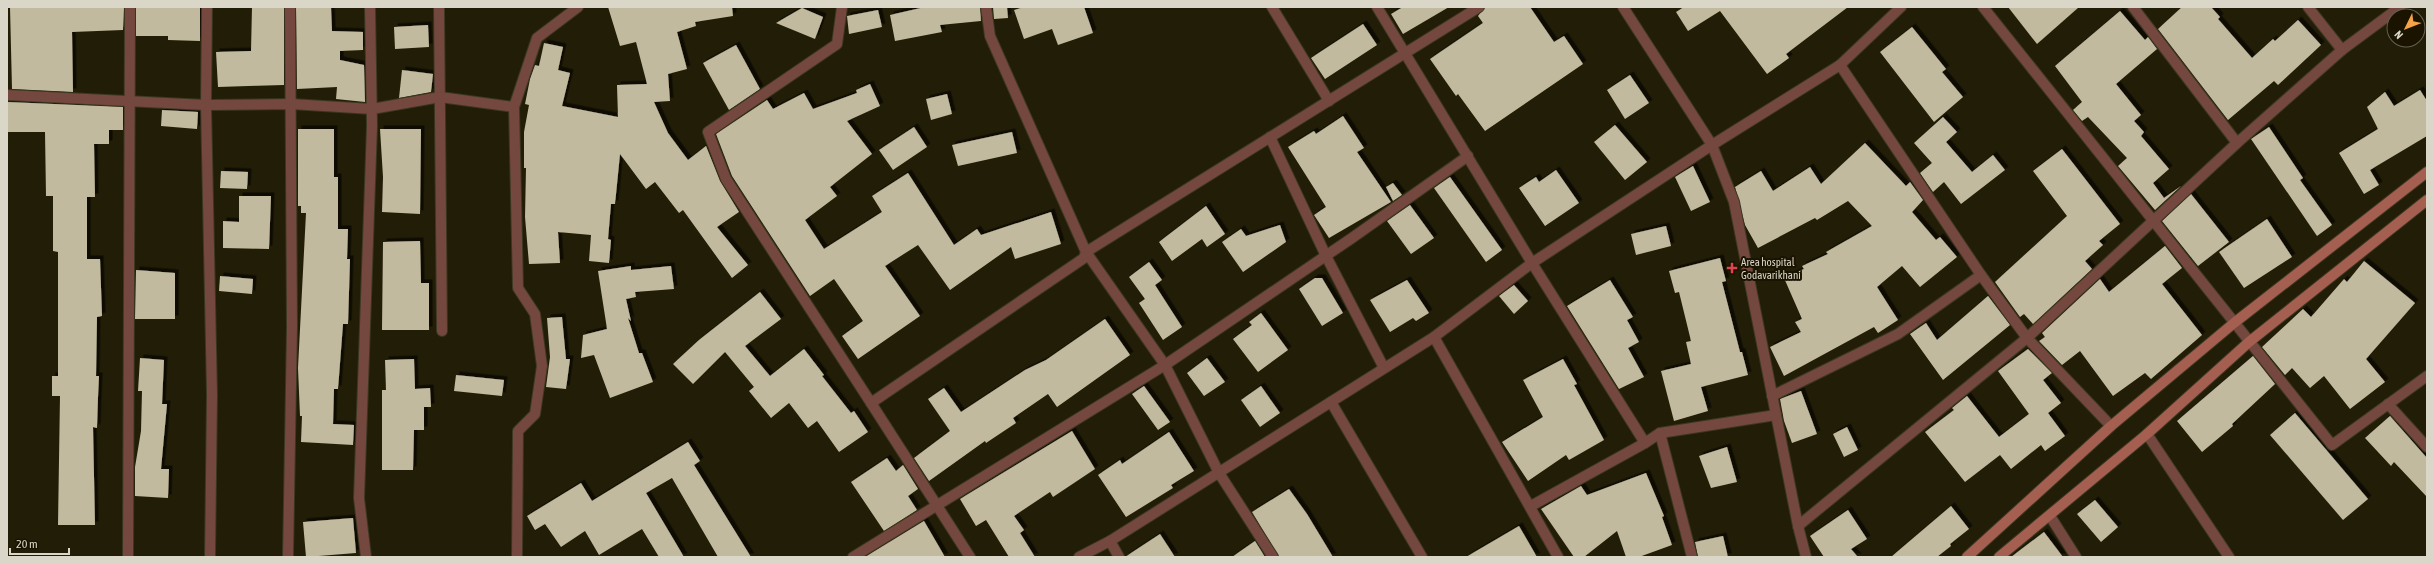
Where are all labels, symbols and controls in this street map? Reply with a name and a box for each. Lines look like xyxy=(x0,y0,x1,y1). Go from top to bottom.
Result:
north arrow xyxy=(2386,8,2426,48)
text: N xyxy=(2392,28,2405,41)
place label: Area hospital Godavarikhani xyxy=(1741,256,1801,281)
marker: Area hospital Godavarikhani xyxy=(1726,262,1738,274)
scale bar xyxy=(10,530,69,556)
text: 20 m xyxy=(16,537,38,551)

